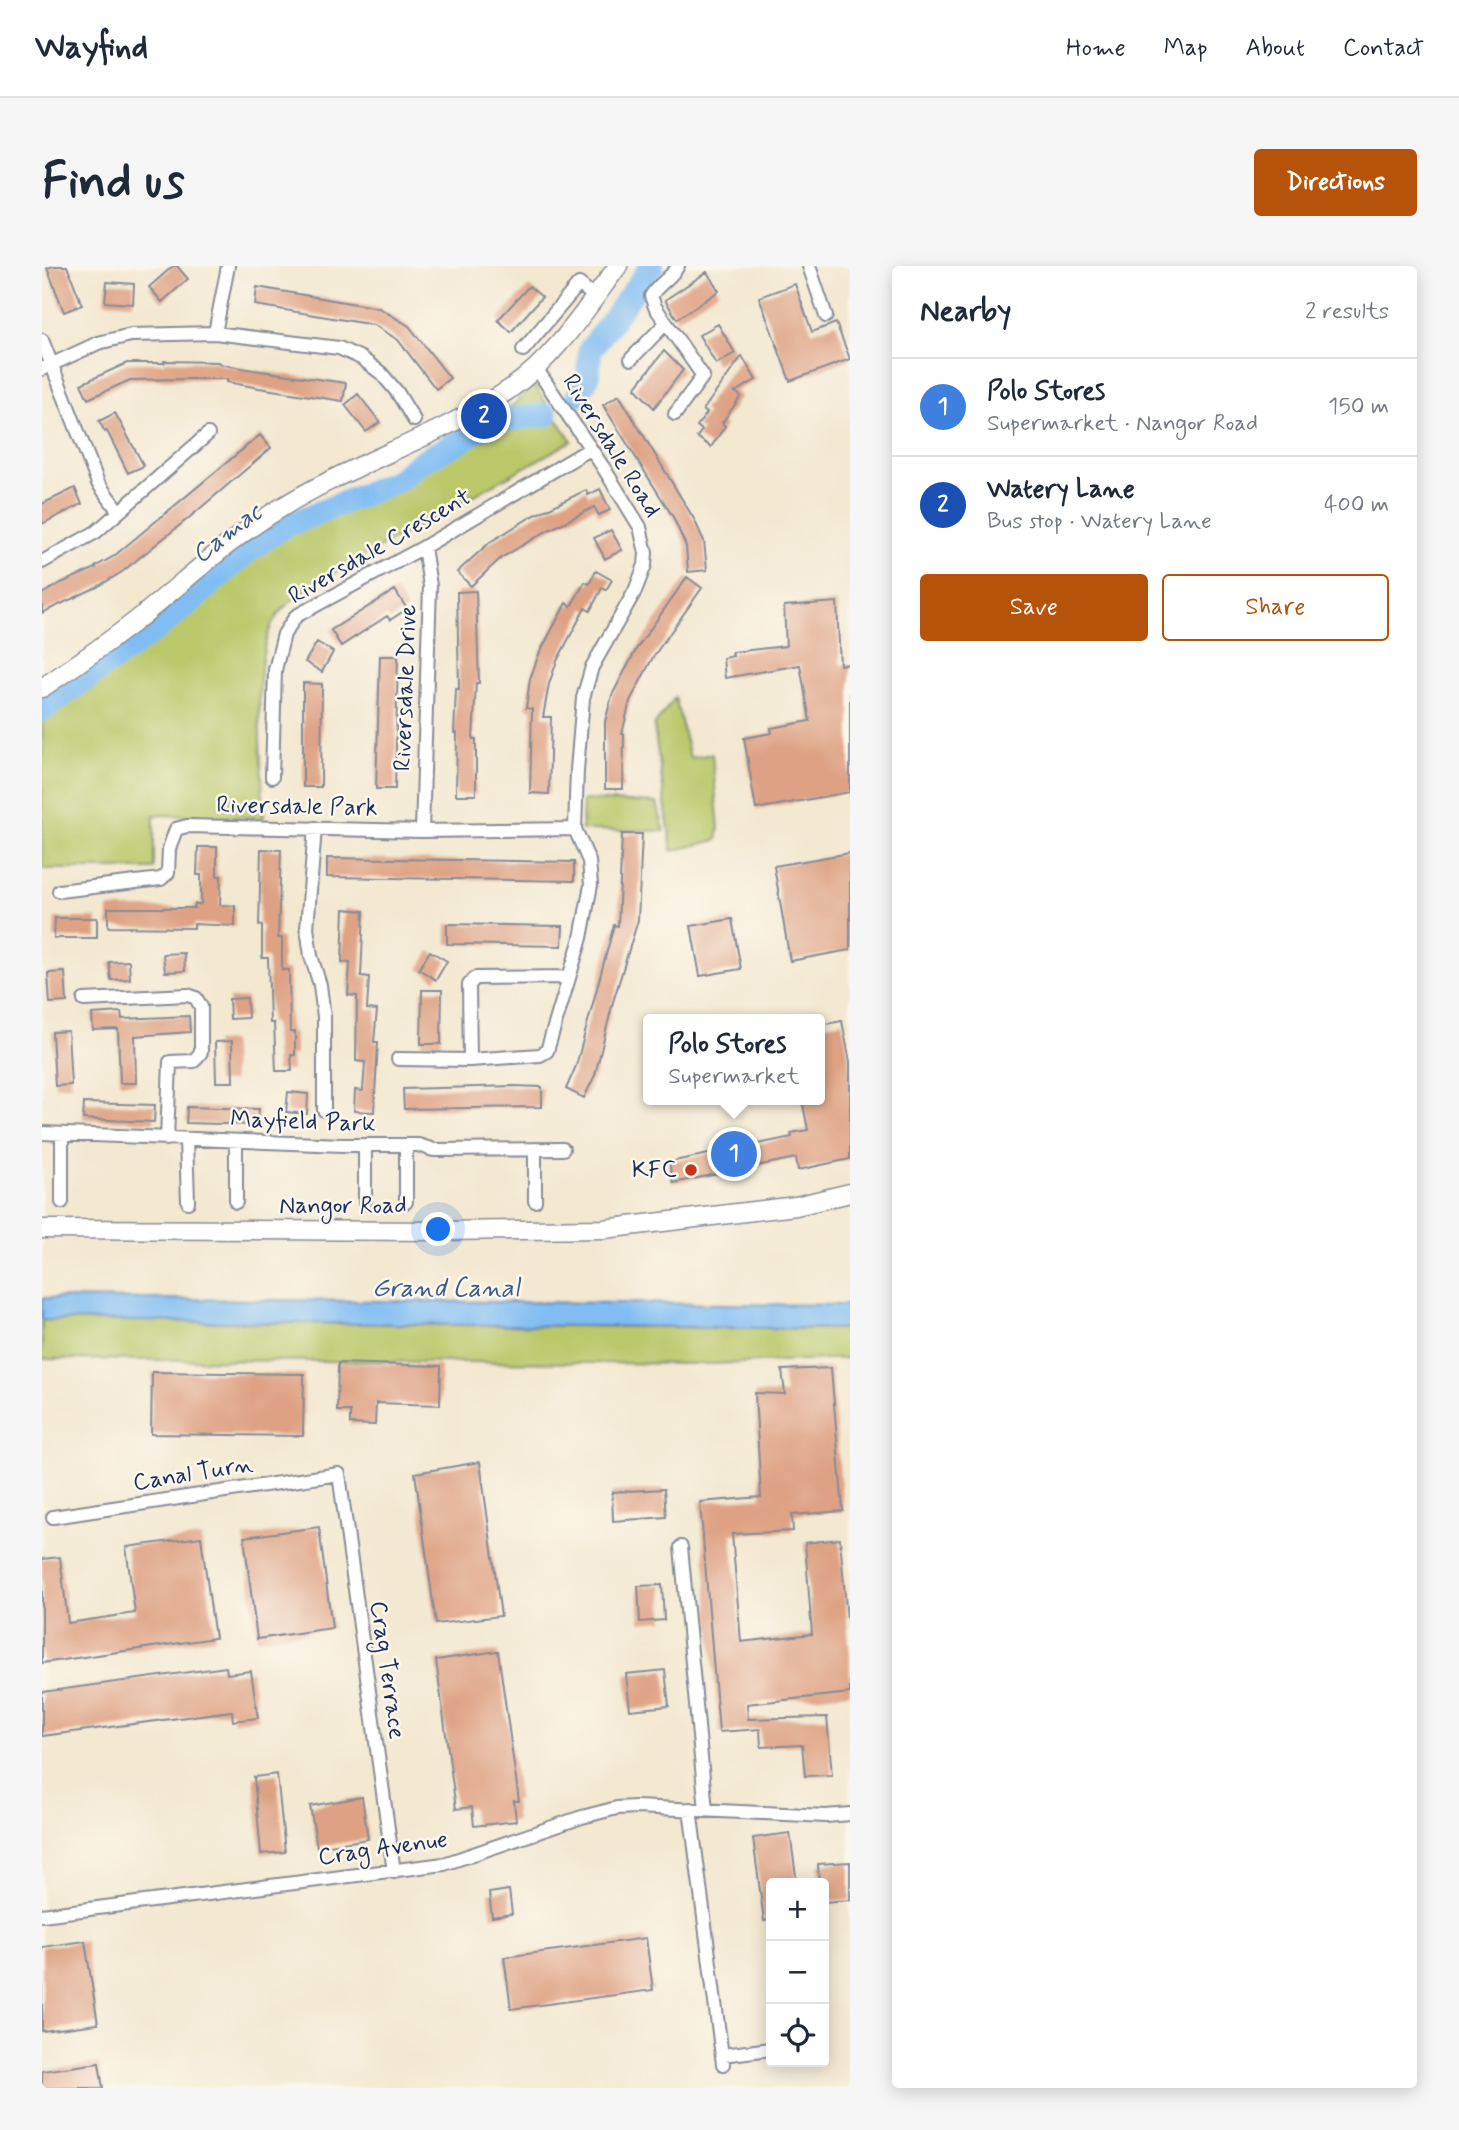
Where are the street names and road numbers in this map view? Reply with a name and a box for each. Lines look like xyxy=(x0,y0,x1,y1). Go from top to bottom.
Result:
street label: Riversdale Road xyxy=(555,368,667,524)
street label: Riversdale Crescent xyxy=(283,482,477,612)
street label: Riversdale Drive xyxy=(388,604,424,772)
street label: Riversdale Park xyxy=(216,790,378,824)
street label: Mayfield Park xyxy=(230,1104,376,1140)
street label: Nangor Road xyxy=(279,1191,407,1224)
street label: Canal Turn xyxy=(131,1449,255,1499)
street label: Crag Terrace xyxy=(360,1599,412,1742)
street label: Crag Avenue xyxy=(316,1825,450,1875)

